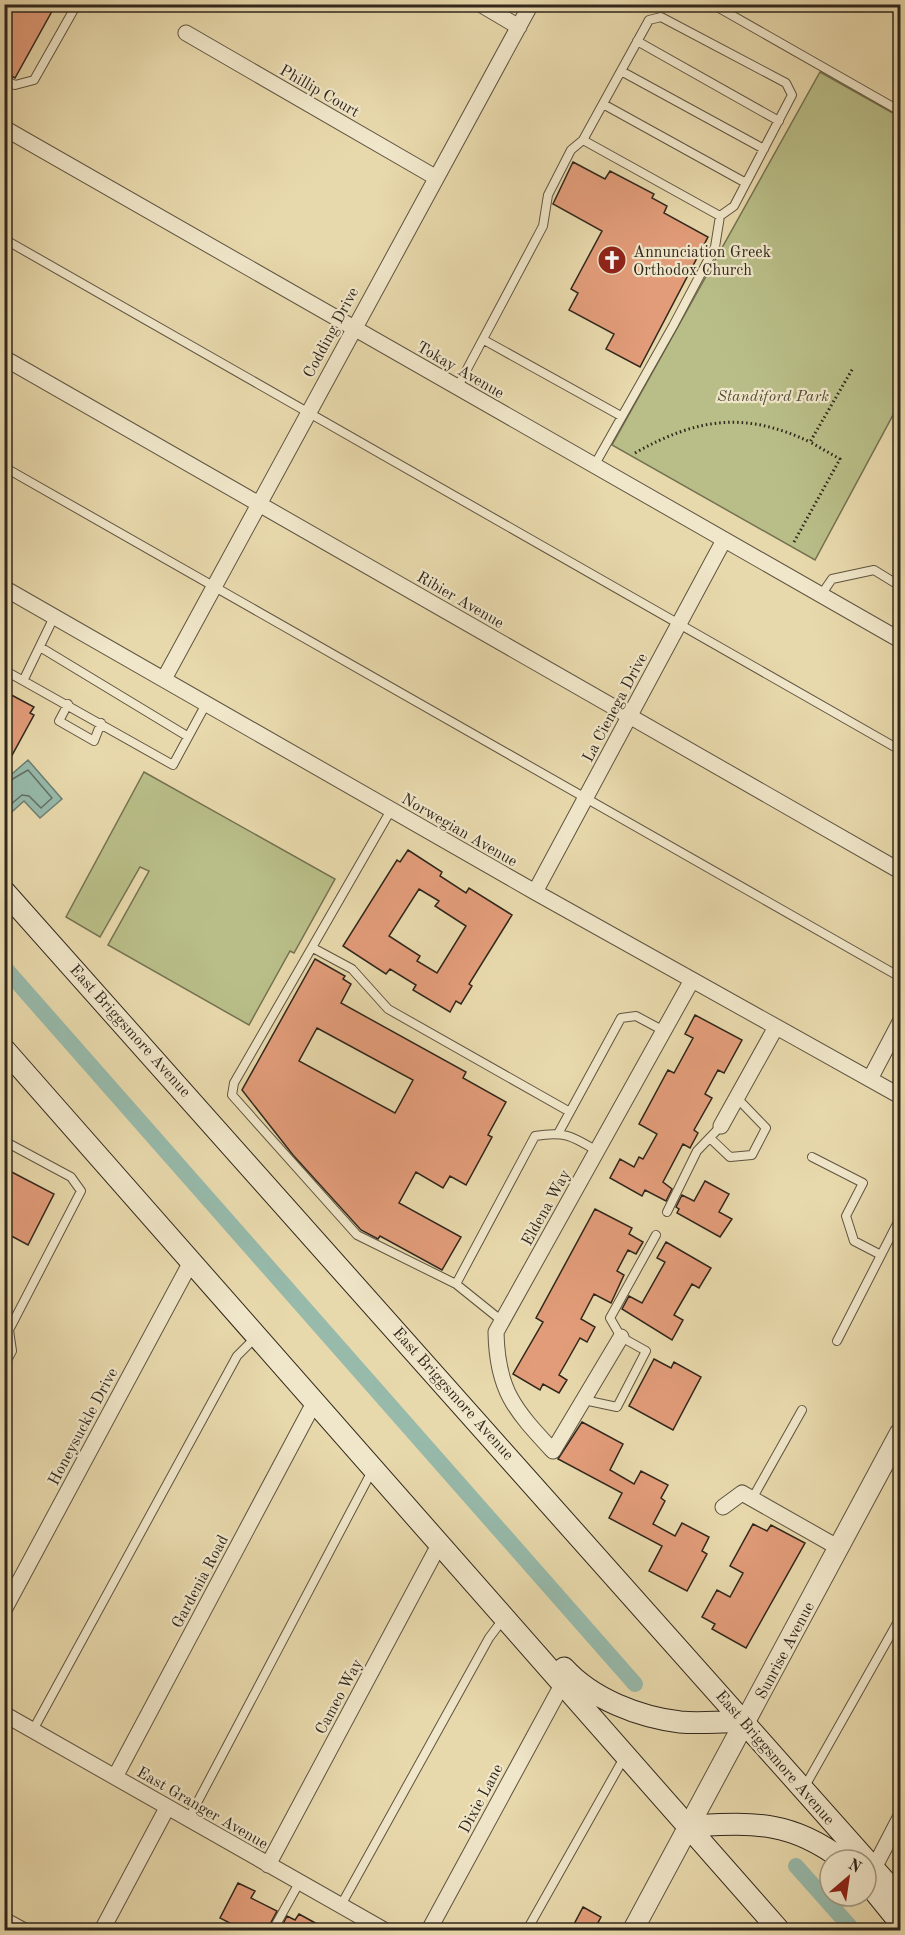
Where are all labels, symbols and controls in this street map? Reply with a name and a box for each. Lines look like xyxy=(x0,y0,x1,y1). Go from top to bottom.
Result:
street label: Phillip Court xyxy=(276,63,362,121)
church icon: Annunciation Greek Orthodox Church xyxy=(596,244,628,276)
place label: Annunciation Greek Orthodox Church xyxy=(633,245,771,279)
street label: Codding Drive xyxy=(301,285,362,381)
street label: Tokay Avenue xyxy=(414,339,506,402)
park label: Standiford Park xyxy=(717,389,829,405)
street label: Ribier Avenue xyxy=(414,569,506,632)
street label: La Cienega Drive xyxy=(580,651,651,765)
street label: Norwegian Avenue xyxy=(398,791,520,870)
street label: East Briggsmore Avenue xyxy=(66,962,193,1101)
street label: Eldena Way xyxy=(519,1167,574,1249)
street label: East Briggsmore Avenue xyxy=(389,1325,516,1464)
street label: Honeysuckle Drive xyxy=(46,1366,121,1488)
street label: Gardenia Road xyxy=(170,1533,232,1631)
street label: Sunrise Avenue xyxy=(753,1600,818,1702)
street label: Cameo Way xyxy=(313,1656,367,1737)
street label: East Briggsmore Avenue xyxy=(712,1688,837,1828)
street label: Dixie Lane xyxy=(457,1762,507,1836)
street label: East Granger Avenue xyxy=(134,1765,270,1853)
north arrow xyxy=(818,1848,878,1908)
text: N xyxy=(845,1857,864,1877)

